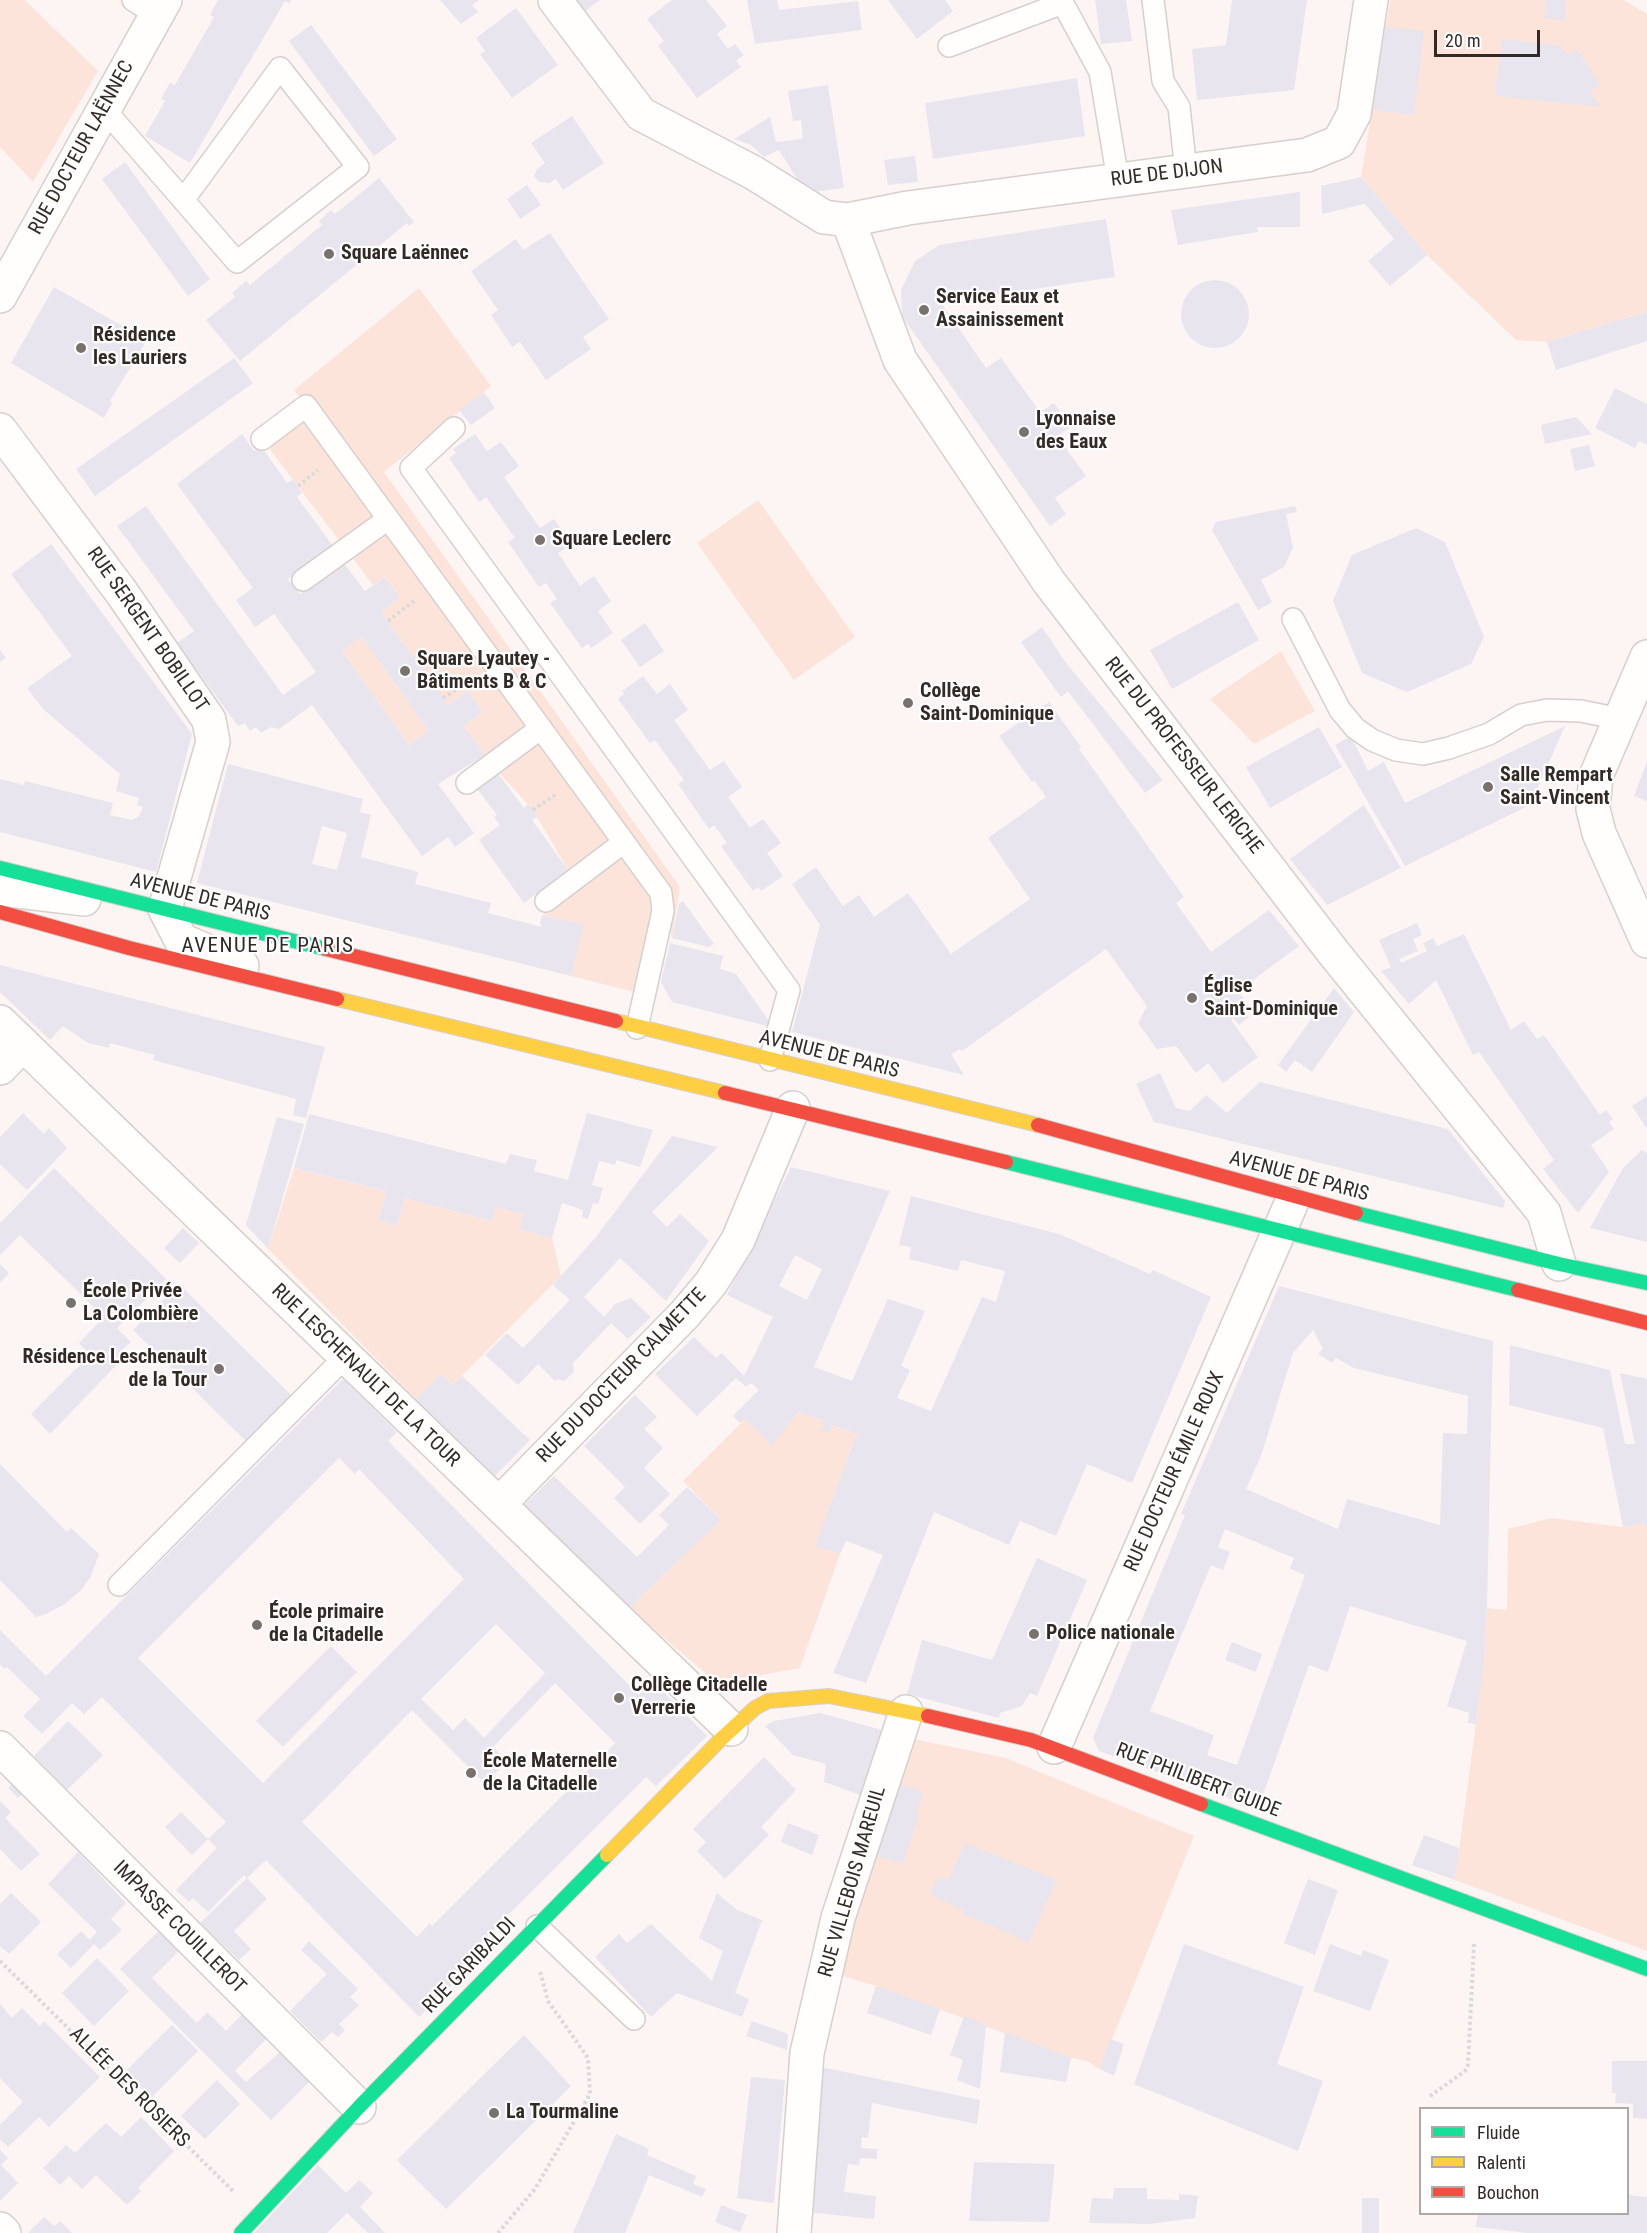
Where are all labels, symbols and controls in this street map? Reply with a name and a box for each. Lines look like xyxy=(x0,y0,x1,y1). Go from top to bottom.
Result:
scale bar xyxy=(1437,18,1544,56)
text: 20 m xyxy=(1445,30,1480,51)
street label: RUE DOCTEUR LAËNNEC xyxy=(24,57,140,239)
street label: RUE DE DIJON xyxy=(1110,155,1224,193)
place label: Square Laënnec xyxy=(341,242,469,266)
marker: Square Laënnec xyxy=(322,247,336,261)
place label: Service Eaux et Assainissement xyxy=(936,286,1064,333)
marker: Service Eaux et Assainissement xyxy=(917,303,931,317)
place label: Résidence les Lauriers xyxy=(93,324,187,371)
marker: Résidence les Lauriers xyxy=(74,341,88,355)
place label: Lyonnaise des Eaux xyxy=(1036,408,1116,455)
marker: Lyonnaise des Eaux xyxy=(1017,425,1031,439)
place label: Square Leclerc xyxy=(552,528,671,552)
marker: Square Leclerc xyxy=(533,533,547,547)
street label: RUE SERGENT BOBILLOT xyxy=(81,543,213,717)
place label: Square Lyautey - Bâtiments B & C xyxy=(417,648,550,695)
street label: RUE DU PROFESSEUR LERICHE xyxy=(1099,653,1267,859)
marker: Square Lyautey - Bâtiments B & C xyxy=(398,664,412,678)
place label: Collège Saint-Dominique xyxy=(920,680,1054,727)
marker: Collège Saint-Dominique xyxy=(901,696,915,710)
place label: Salle Rempart Saint-Vincent xyxy=(1500,764,1613,811)
marker: Salle Rempart Saint-Vincent xyxy=(1481,780,1495,794)
street label: AVENUE DE PARIS xyxy=(128,869,272,927)
district label: AVENUE DE PARIS xyxy=(182,934,354,960)
place label: Église Saint-Dominique xyxy=(1204,975,1338,1022)
marker: Église Saint-Dominique xyxy=(1185,991,1199,1005)
street label: AVENUE DE PARIS xyxy=(757,1026,901,1084)
street label: AVENUE DE PARIS xyxy=(1227,1147,1371,1207)
place label: École Privée La Colombière xyxy=(83,1280,198,1327)
street label: RUE LESCHENAULT DE LA TOUR xyxy=(266,1280,464,1472)
street label: RUE DU DOCTEUR CALMETTE xyxy=(532,1284,712,1468)
marker: École Privée La Colombière xyxy=(64,1296,78,1310)
place label: Résidence Leschenault de la Tour xyxy=(22,1346,207,1393)
marker: Résidence Leschenault de la Tour xyxy=(212,1362,226,1376)
street label: RUE DOCTEUR ÉMILE ROUX xyxy=(1120,1368,1230,1576)
place label: École primaire de la Citadelle xyxy=(269,1601,384,1648)
marker: École primaire de la Citadelle xyxy=(250,1618,264,1632)
place label: Police nationale xyxy=(1046,1622,1175,1646)
marker: Police nationale xyxy=(1027,1627,1041,1641)
place label: Collège Citadelle Verrerie xyxy=(631,1674,767,1721)
marker: Collège Citadelle Verrerie xyxy=(612,1691,626,1705)
street label: RUE PHILIBERT GUIDE xyxy=(1112,1739,1284,1823)
place label: École Maternelle de la Citadelle xyxy=(483,1750,617,1797)
marker: École Maternelle de la Citadelle xyxy=(464,1766,478,1780)
street label: RUE VILLEBOIS MAREUIL xyxy=(814,1784,892,1980)
street label: IMPASSE COUILLEROT xyxy=(108,1857,250,1999)
street label: RUE GARIBALDI xyxy=(418,1913,522,2019)
street label: ALLÉE DES ROSIERS xyxy=(64,2023,194,2153)
place label: La Tourmaline xyxy=(506,2101,619,2125)
marker: La Tourmaline xyxy=(487,2106,501,2120)
legend xyxy=(1419,2107,1629,2215)
text: Fluide xyxy=(1477,2122,1520,2143)
text: Ralenti xyxy=(1477,2152,1526,2173)
text: Bouchon xyxy=(1477,2182,1539,2203)

